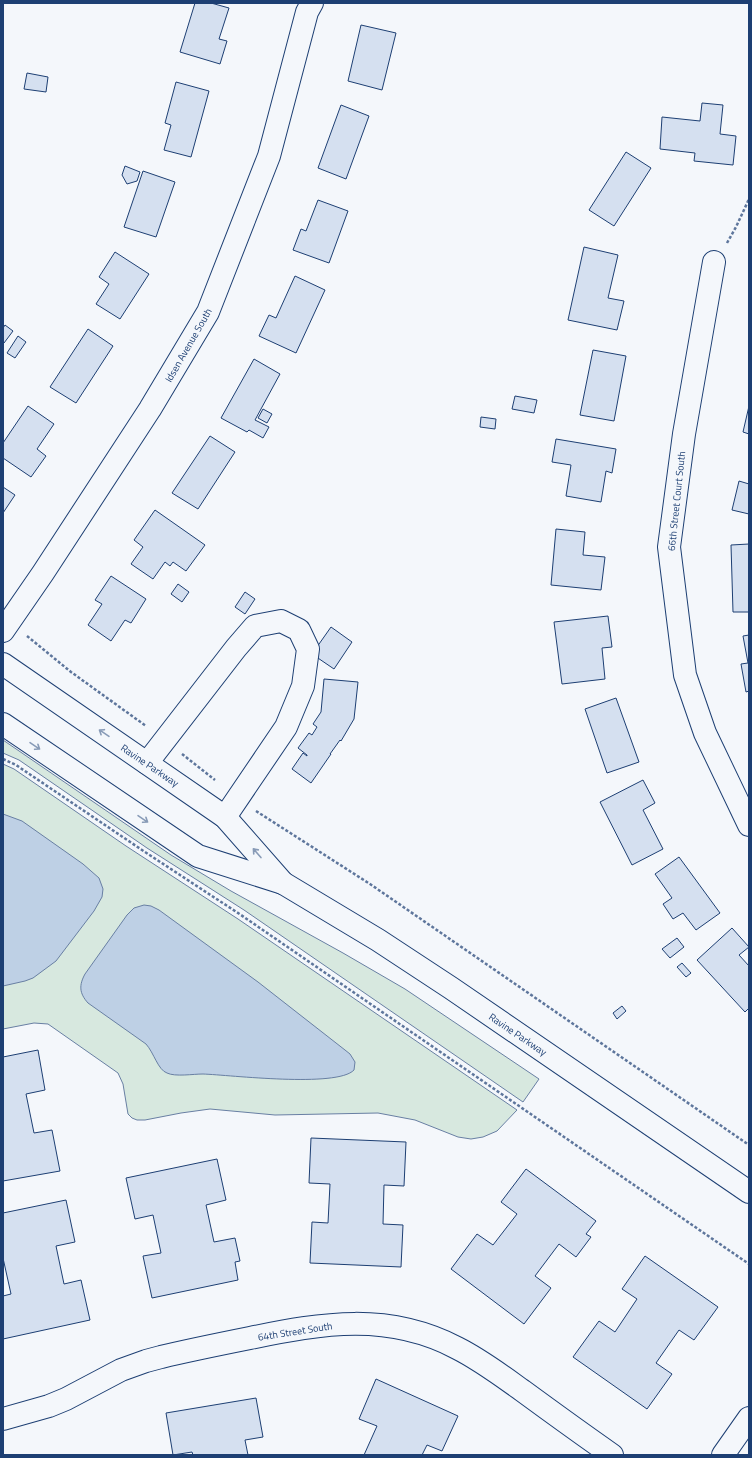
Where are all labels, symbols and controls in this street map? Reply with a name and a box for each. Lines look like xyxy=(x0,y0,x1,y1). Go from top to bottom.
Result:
street label: Idsen Avenue South xyxy=(161,305,216,385)
street label: 66th Street Court South xyxy=(664,450,689,552)
one-way arrow xyxy=(98,729,109,737)
street label: Ravine Parkway xyxy=(118,740,182,791)
one-way arrow xyxy=(29,742,40,750)
one-way arrow xyxy=(137,815,148,823)
one-way arrow xyxy=(253,849,262,859)
street label: Ravine Parkway xyxy=(486,1009,550,1060)
street label: 64th Street South xyxy=(257,1318,333,1345)

